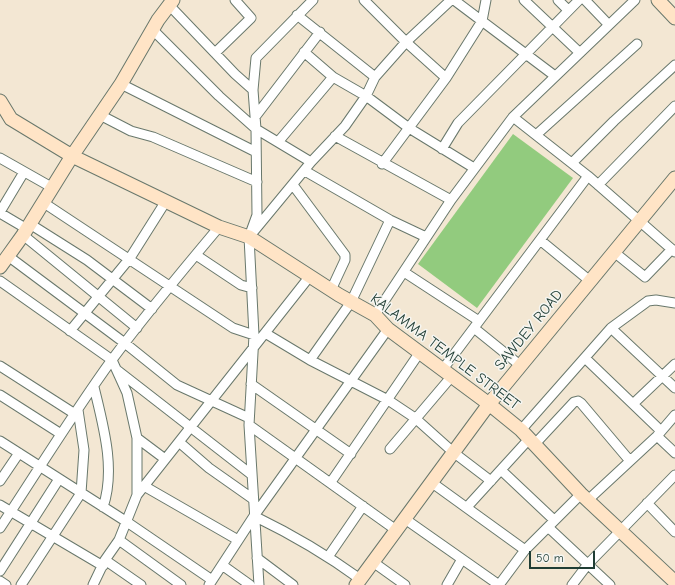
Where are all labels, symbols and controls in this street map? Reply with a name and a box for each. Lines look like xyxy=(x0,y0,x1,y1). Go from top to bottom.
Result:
street label: SAWDEY ROAD xyxy=(491,286,567,374)
street label: KALAMMA TEMPLE STREET xyxy=(367,290,523,414)
scale bar xyxy=(531,543,597,569)
text: 50 m xyxy=(536,551,564,565)

